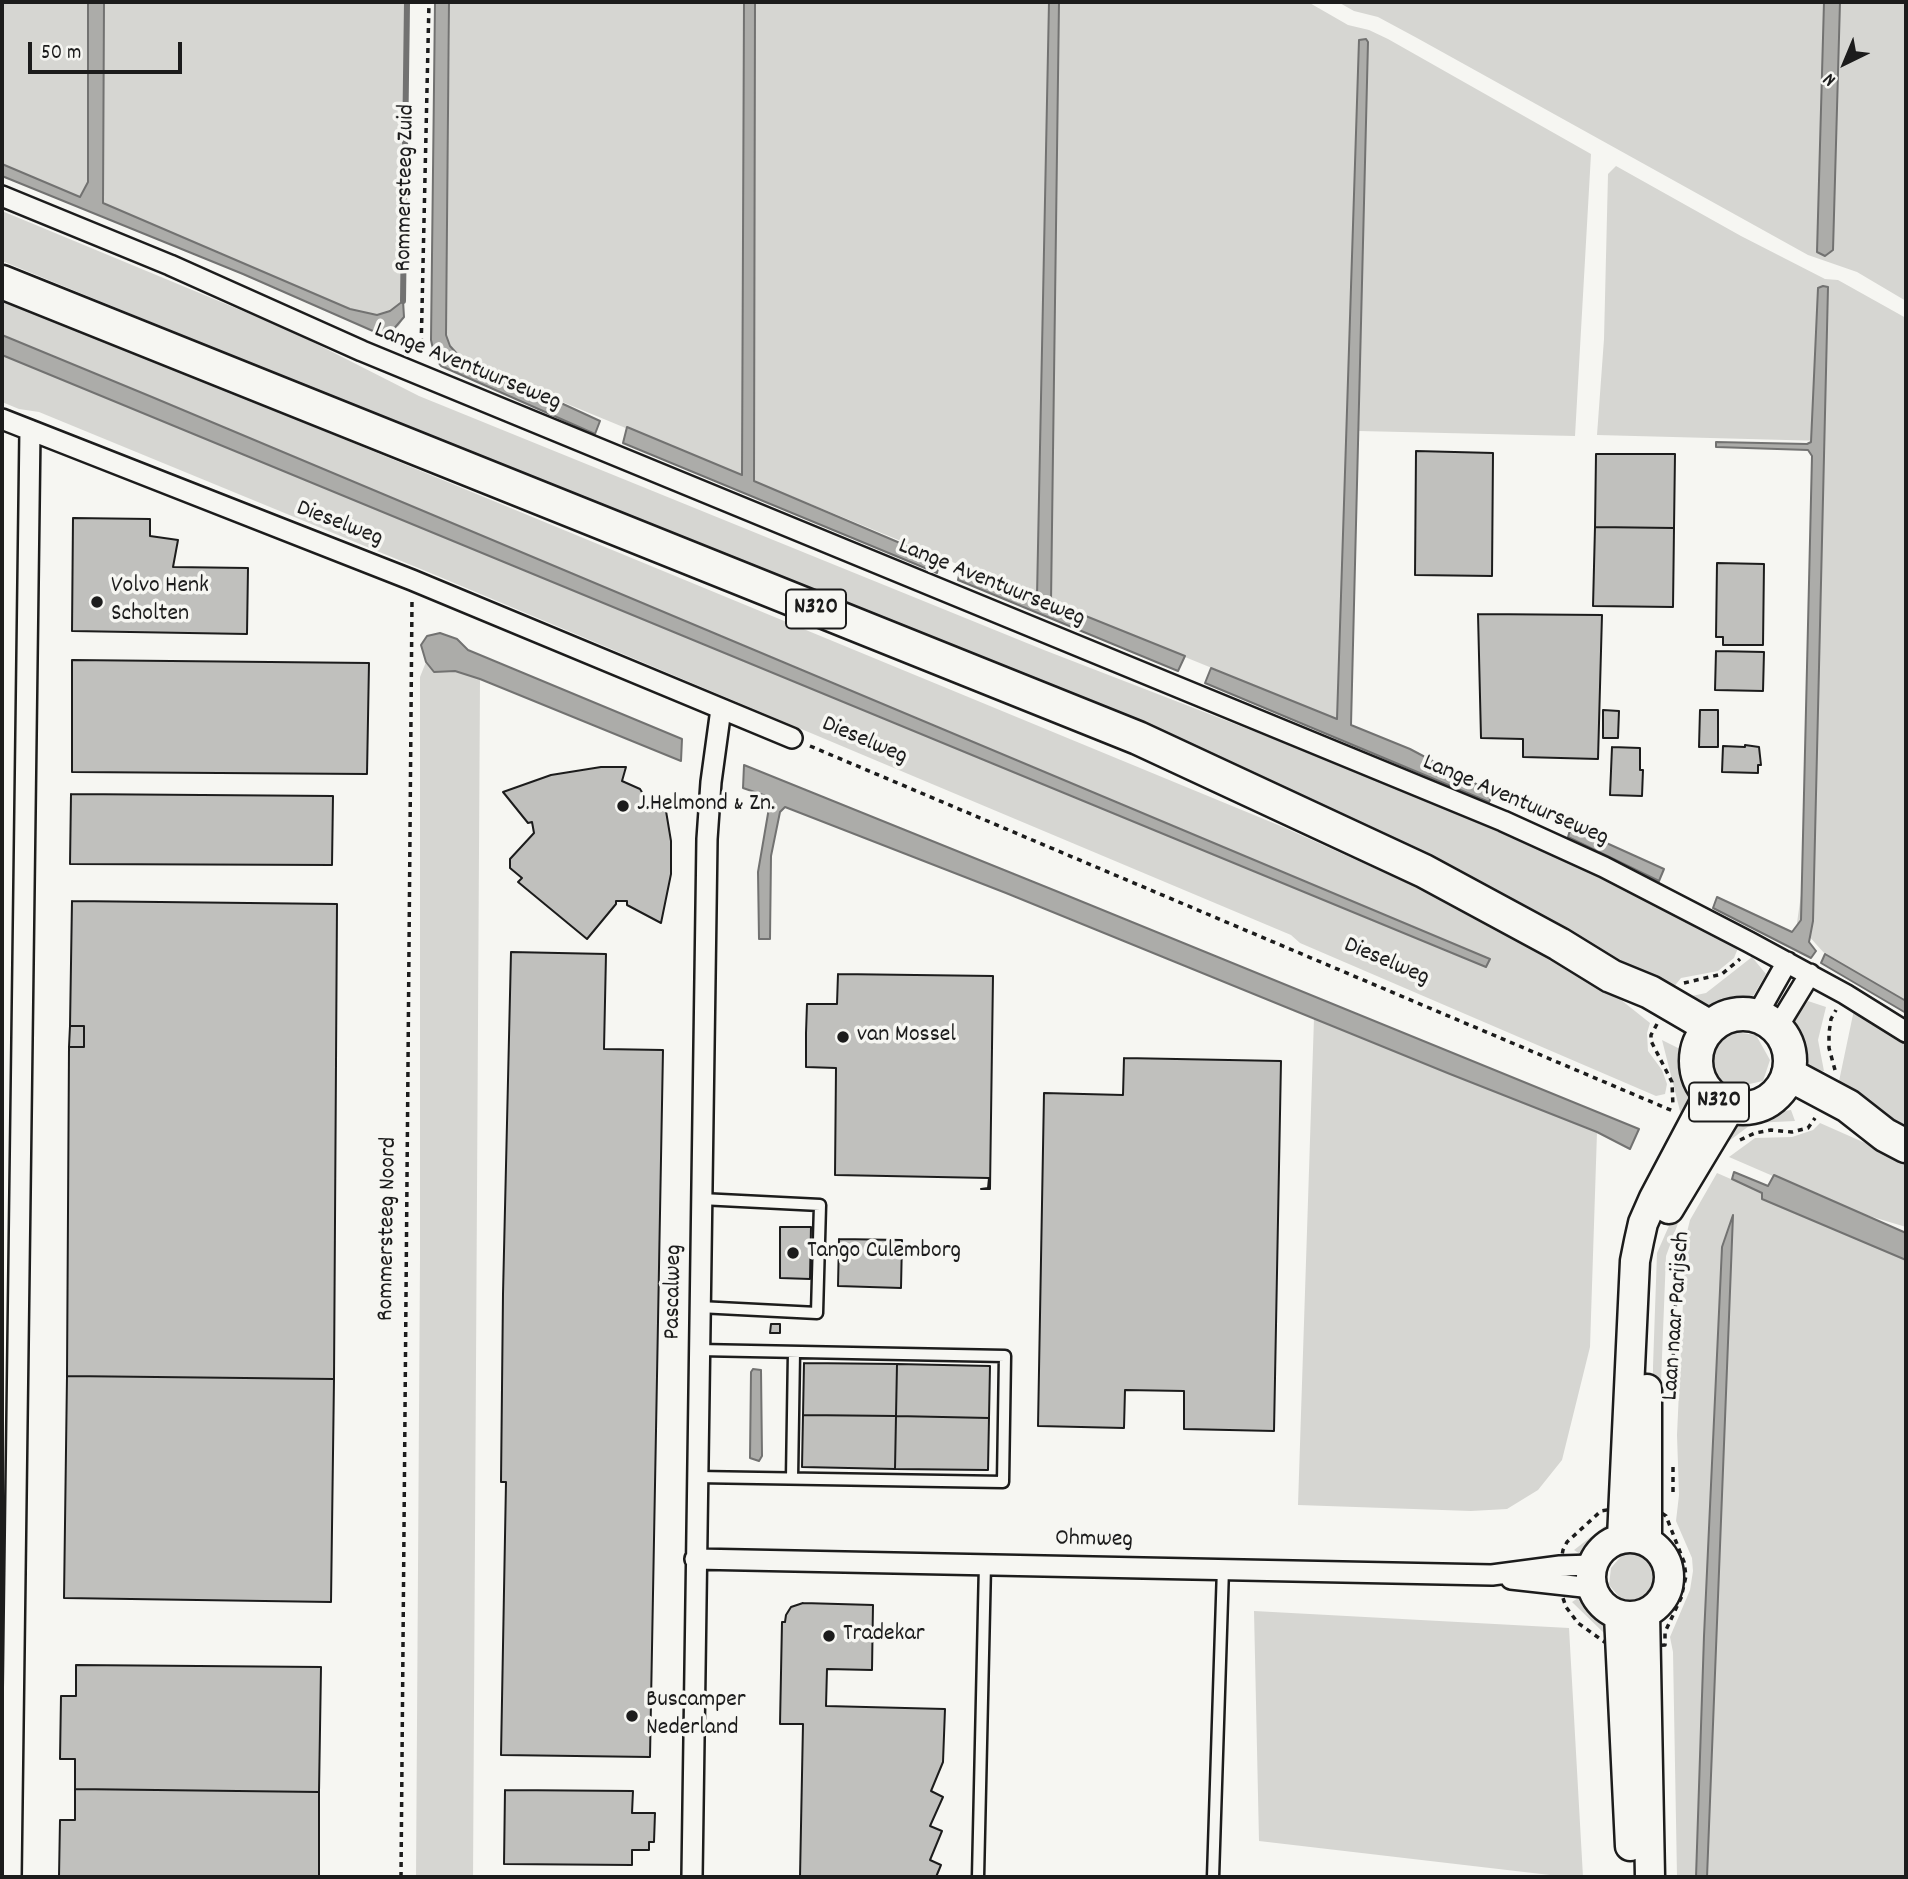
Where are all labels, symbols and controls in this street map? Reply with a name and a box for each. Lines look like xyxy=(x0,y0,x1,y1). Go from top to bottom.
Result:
scale bar xyxy=(32,28,186,72)
north arrow xyxy=(1810,28,1880,98)
text: 50 m xyxy=(41,39,81,69)
text: N xyxy=(1818,66,1843,92)
street label: Rommersteeg Zuid xyxy=(391,104,423,272)
street label: Lange Aventuurseweg xyxy=(369,317,565,419)
street label: Dieselweg xyxy=(292,495,386,555)
street label: Lange Aventuurseweg xyxy=(893,533,1089,635)
place label: Volvo Henk Scholten xyxy=(111,574,209,630)
road number: N320 xyxy=(786,590,846,628)
marker: Volvo Henk Scholten xyxy=(89,594,105,610)
street label: Dieselweg xyxy=(817,711,911,773)
street label: Lange Aventuurseweg xyxy=(1418,750,1612,854)
place label: J.Helmond & Zn. xyxy=(637,792,775,820)
marker: J.Helmond & Zn. xyxy=(615,798,631,814)
street label: Dieselweg xyxy=(1339,932,1433,994)
place label: van Mossel xyxy=(857,1023,956,1051)
marker: van Mossel xyxy=(835,1029,851,1045)
road number: N320 xyxy=(1689,1082,1749,1121)
street label: Rommersteeg Noord xyxy=(373,1137,405,1321)
street label: Laan naar Parijsch xyxy=(1658,1231,1698,1401)
place label: Tango Culemborg xyxy=(807,1239,961,1267)
street label: Pascalweg xyxy=(660,1244,690,1340)
marker: Tango Culemborg xyxy=(785,1245,801,1261)
street label: Ohmweg xyxy=(1055,1526,1133,1556)
place label: Tradekar xyxy=(843,1622,925,1650)
marker: Tradekar xyxy=(821,1628,837,1644)
place label: Buscamper Nederland xyxy=(646,1688,746,1744)
marker: Buscamper Nederland xyxy=(624,1708,640,1724)

